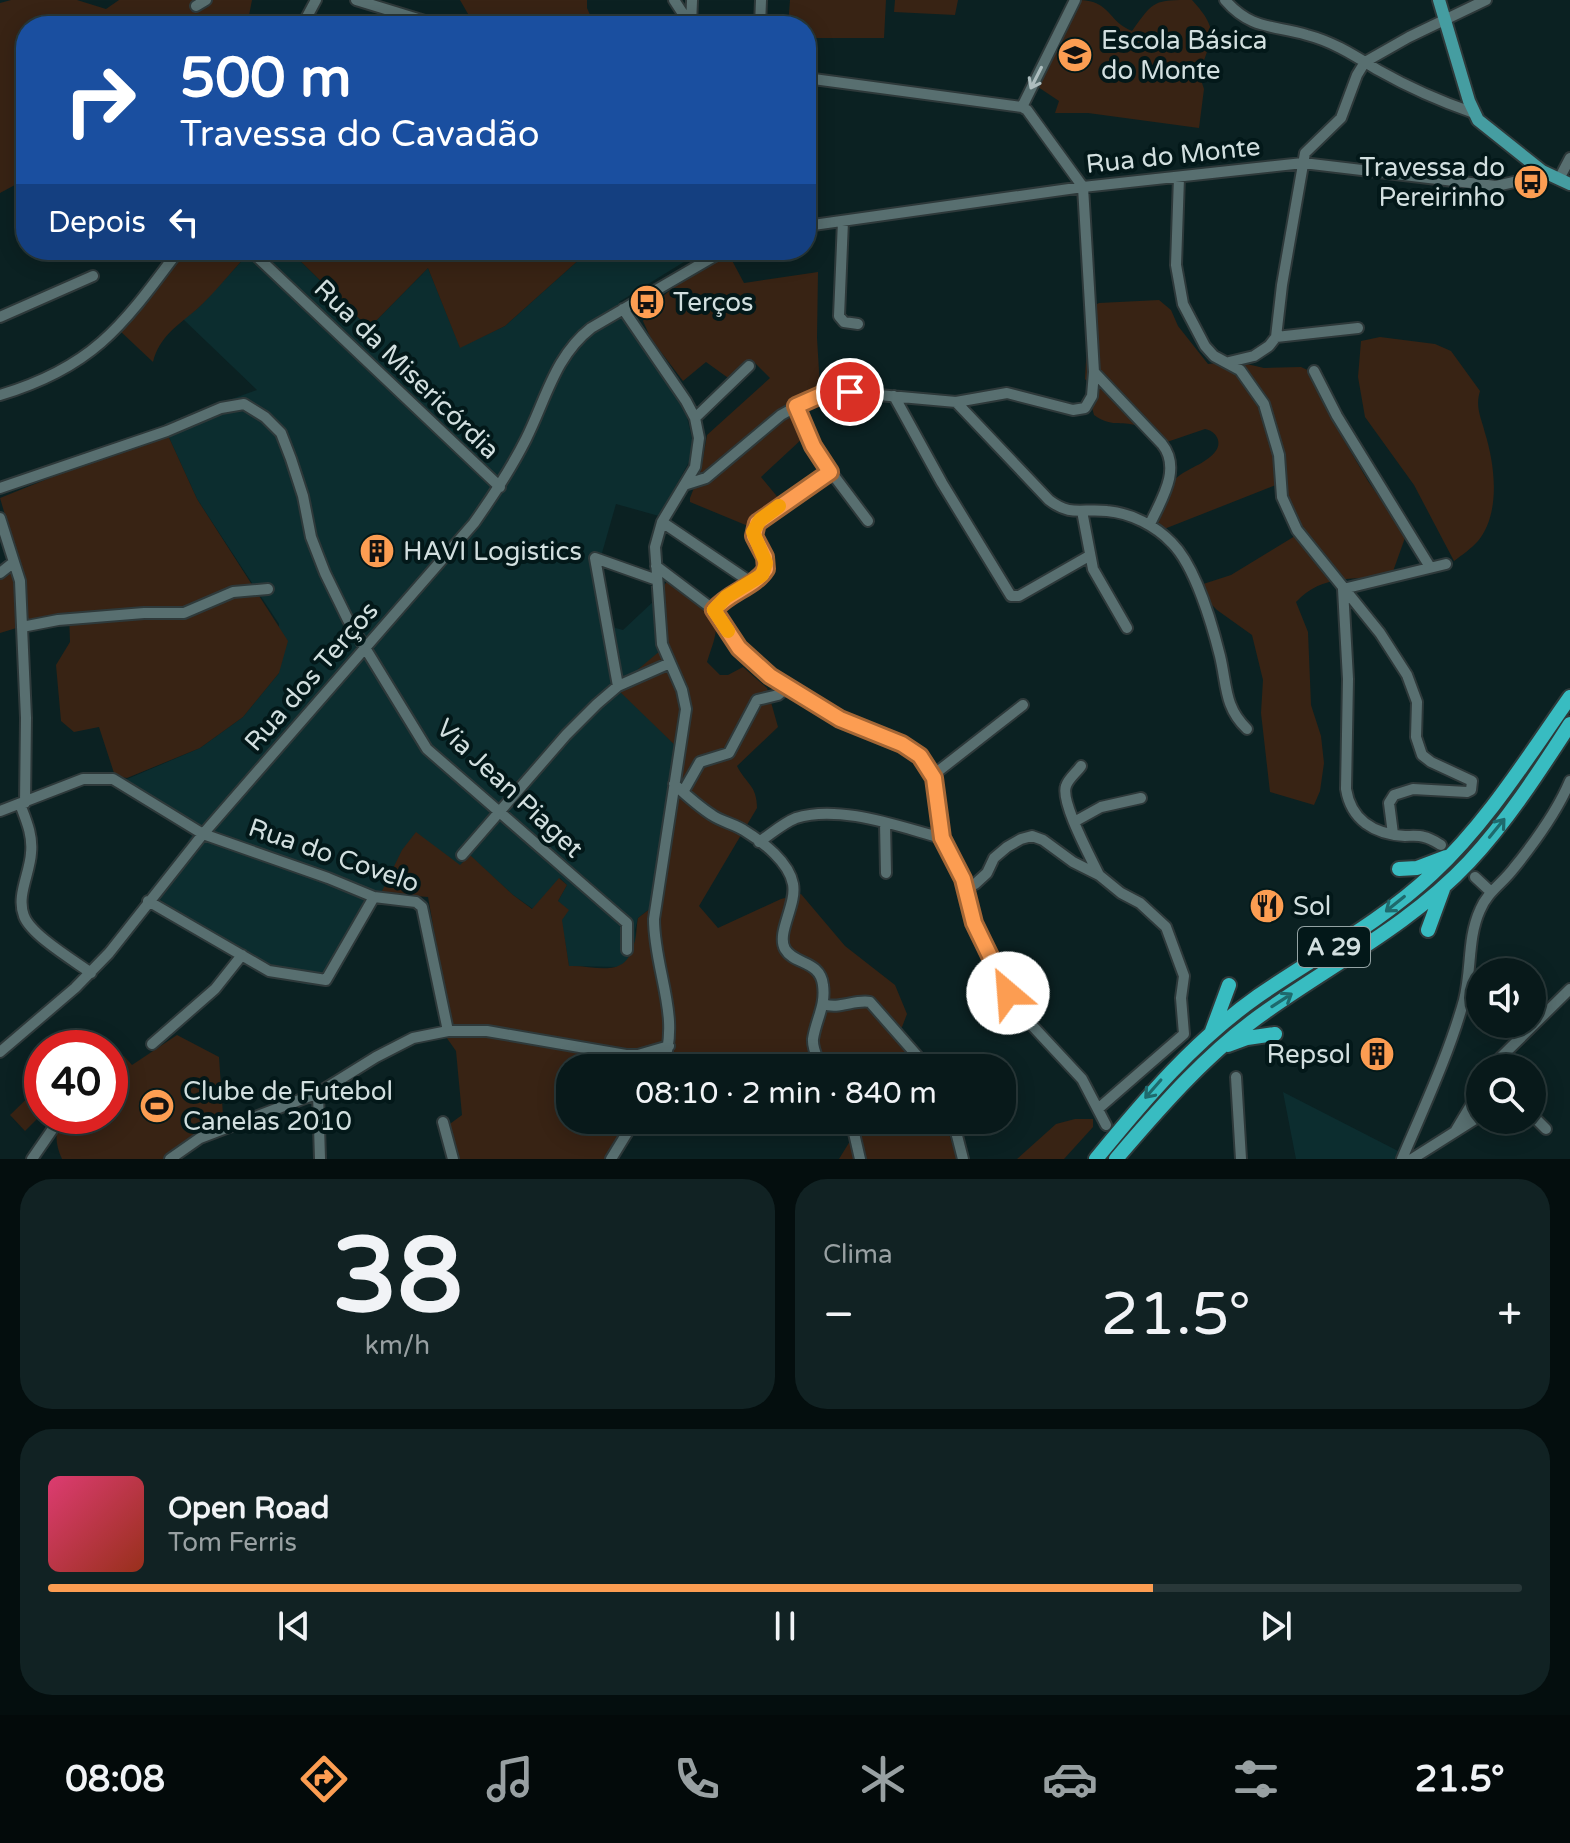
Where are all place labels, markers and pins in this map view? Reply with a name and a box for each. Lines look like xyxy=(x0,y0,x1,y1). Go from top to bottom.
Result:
place label: Escola Básica do Monte xyxy=(1101,25,1267,86)
school or university icon: Escola Básica do Monte xyxy=(1056,36,1094,74)
place label: Travessa do Pereirinho xyxy=(1360,152,1505,213)
bus stop icon: Travessa do Pereirinho xyxy=(1512,163,1550,201)
bus stop icon: Terços xyxy=(628,283,666,321)
place label: Terços xyxy=(673,287,754,318)
pin xyxy=(816,358,884,426)
building icon: HAVI Logistics xyxy=(358,532,396,570)
place label: HAVI Logistics xyxy=(403,536,582,567)
restaurant icon: Sol xyxy=(1248,887,1286,925)
place label: Sol xyxy=(1293,891,1331,922)
building icon: Repsol xyxy=(1358,1035,1396,1073)
place label: Repsol xyxy=(1267,1039,1351,1070)
place label: Clube de Futebol Canelas 2010 xyxy=(183,1076,393,1137)
sports icon: Clube de Futebol Canelas 2010 xyxy=(138,1087,176,1125)

